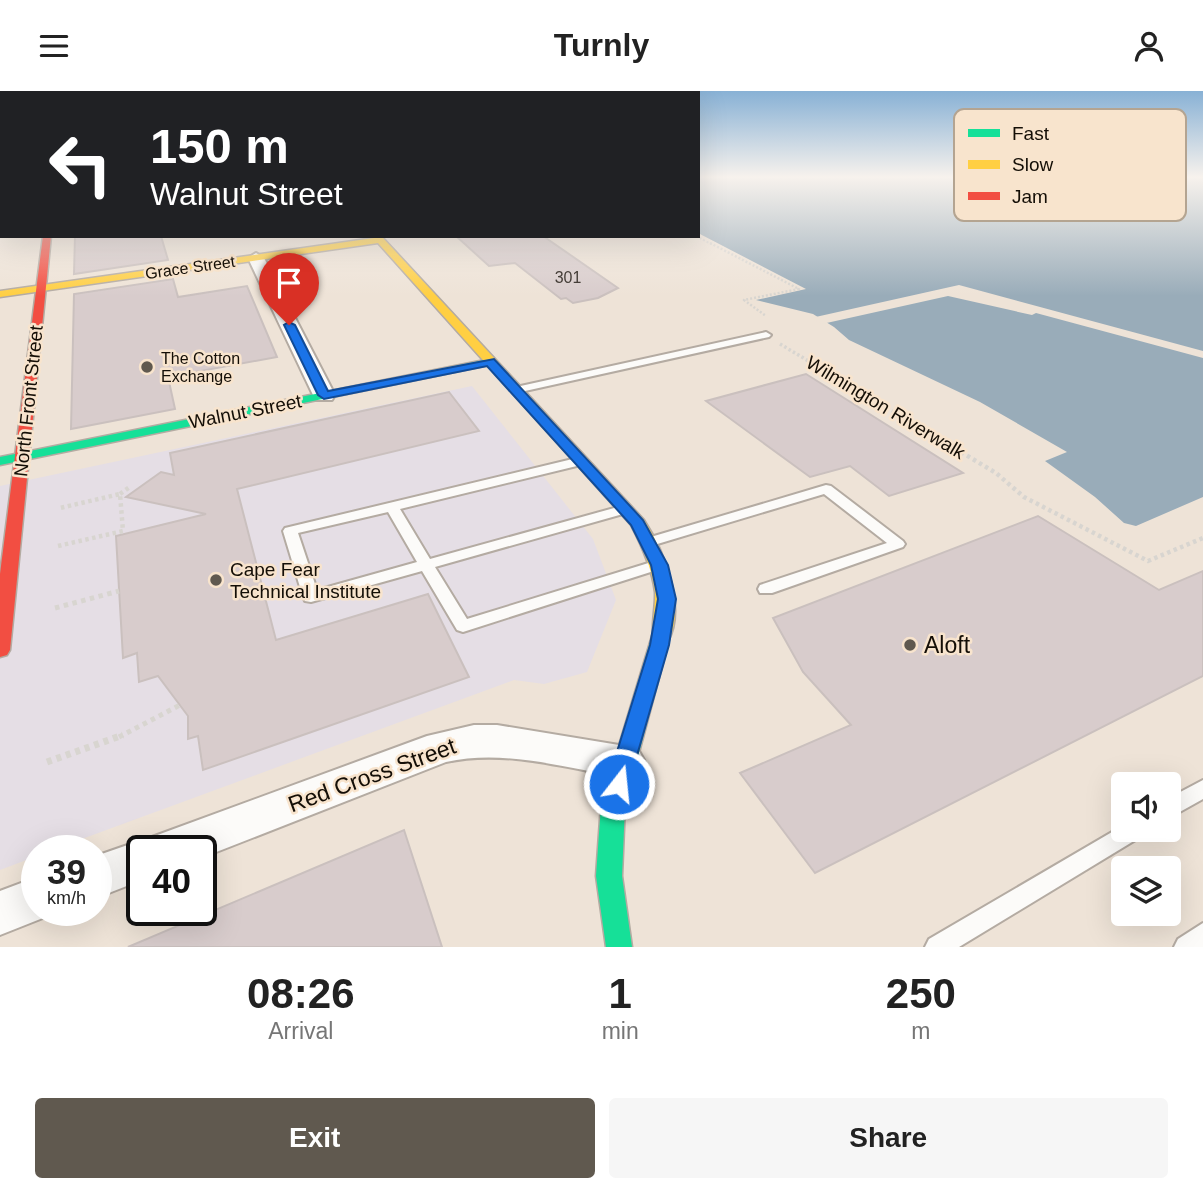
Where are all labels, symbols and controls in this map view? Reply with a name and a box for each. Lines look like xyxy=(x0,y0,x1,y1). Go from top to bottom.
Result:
icon: menu xyxy=(35,27,73,65)
text: Turnly xyxy=(554,27,649,63)
icon: person xyxy=(1130,27,1168,65)
legend xyxy=(954,109,1186,221)
icon: left xyxy=(35,119,126,210)
text: 150 m xyxy=(150,119,289,173)
text: Fast xyxy=(1012,123,1050,144)
text: Slow xyxy=(1012,154,1053,175)
text: Walnut Street xyxy=(150,176,343,212)
text: Jam xyxy=(1012,186,1048,207)
street label: Grace Street xyxy=(144,253,237,282)
pin xyxy=(259,253,319,325)
icon: arrive xyxy=(270,264,308,302)
house number: 301 xyxy=(555,269,581,286)
street label: North Front Street xyxy=(10,324,47,478)
place label: The Cotton Exchange xyxy=(161,350,240,385)
street label: Wilmington Riverwalk xyxy=(802,352,969,463)
marker: The Cotton Exchange xyxy=(139,359,155,375)
street label: Walnut Street xyxy=(187,390,304,433)
place label: Cape Fear Technical Institute xyxy=(230,559,381,602)
marker: Cape Fear Technical Institute xyxy=(208,572,224,588)
place label: Aloft xyxy=(924,632,971,658)
marker: Aloft xyxy=(902,637,918,653)
street label: Red Cross Street xyxy=(285,732,460,817)
position arrow xyxy=(582,747,656,821)
map controls xyxy=(1111,772,1181,926)
button: sound xyxy=(1111,772,1181,842)
speed limit sign: 40 xyxy=(126,835,217,926)
text: 39 xyxy=(47,852,86,891)
button: layers xyxy=(1111,856,1181,926)
text: km/h xyxy=(47,888,86,908)
text: 08:26 xyxy=(247,970,355,1017)
text: 1 xyxy=(608,970,632,1017)
text: 250 xyxy=(886,970,956,1017)
text: Arrival xyxy=(268,1018,333,1044)
text: min xyxy=(602,1018,639,1044)
text: m xyxy=(911,1018,930,1044)
button: Exit xyxy=(35,1098,595,1178)
button: Share xyxy=(609,1098,1168,1178)

